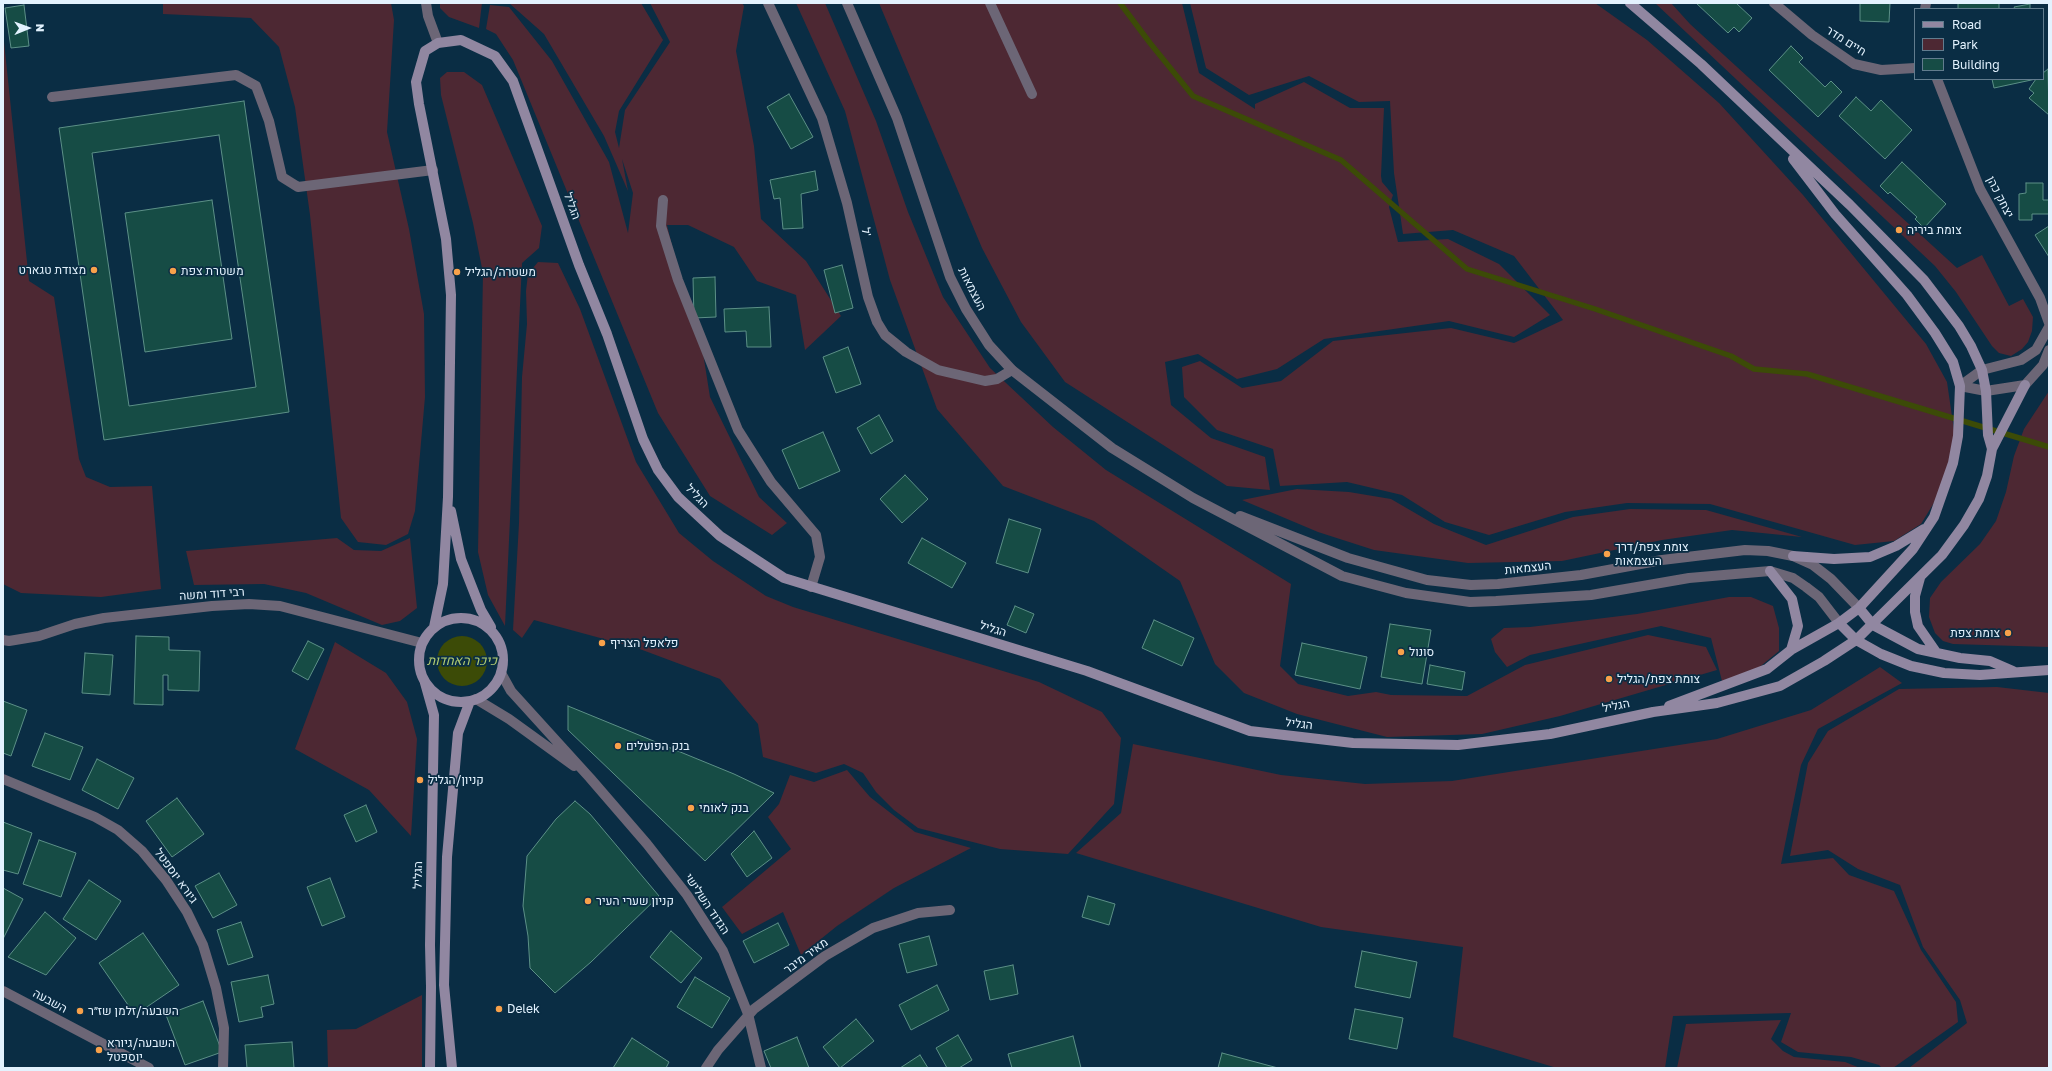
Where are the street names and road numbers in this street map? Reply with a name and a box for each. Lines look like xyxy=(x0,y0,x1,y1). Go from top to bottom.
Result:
street label: חיים מדר xyxy=(1823,23,1869,59)
street label: יצחק כהן xyxy=(1983,174,2017,220)
street label: הגליל xyxy=(561,191,583,221)
street label: ל' xyxy=(858,226,874,238)
street label: העצמאות xyxy=(955,265,989,313)
street label: הגליל xyxy=(682,481,712,511)
street label: העצמאות xyxy=(1504,558,1552,578)
street label: רבי דוד ומשה xyxy=(179,585,245,603)
street label: הגליל xyxy=(978,618,1008,640)
street label: הגליל xyxy=(1601,696,1631,716)
street label: הגליל xyxy=(1284,715,1314,733)
street label: גיורא יוספטל xyxy=(151,846,201,906)
street label: הגליל xyxy=(411,861,425,889)
street label: הגדוד השלישי xyxy=(681,871,733,937)
street label: מאיר מיבר xyxy=(781,935,831,977)
street label: השבעה xyxy=(30,986,70,1016)

